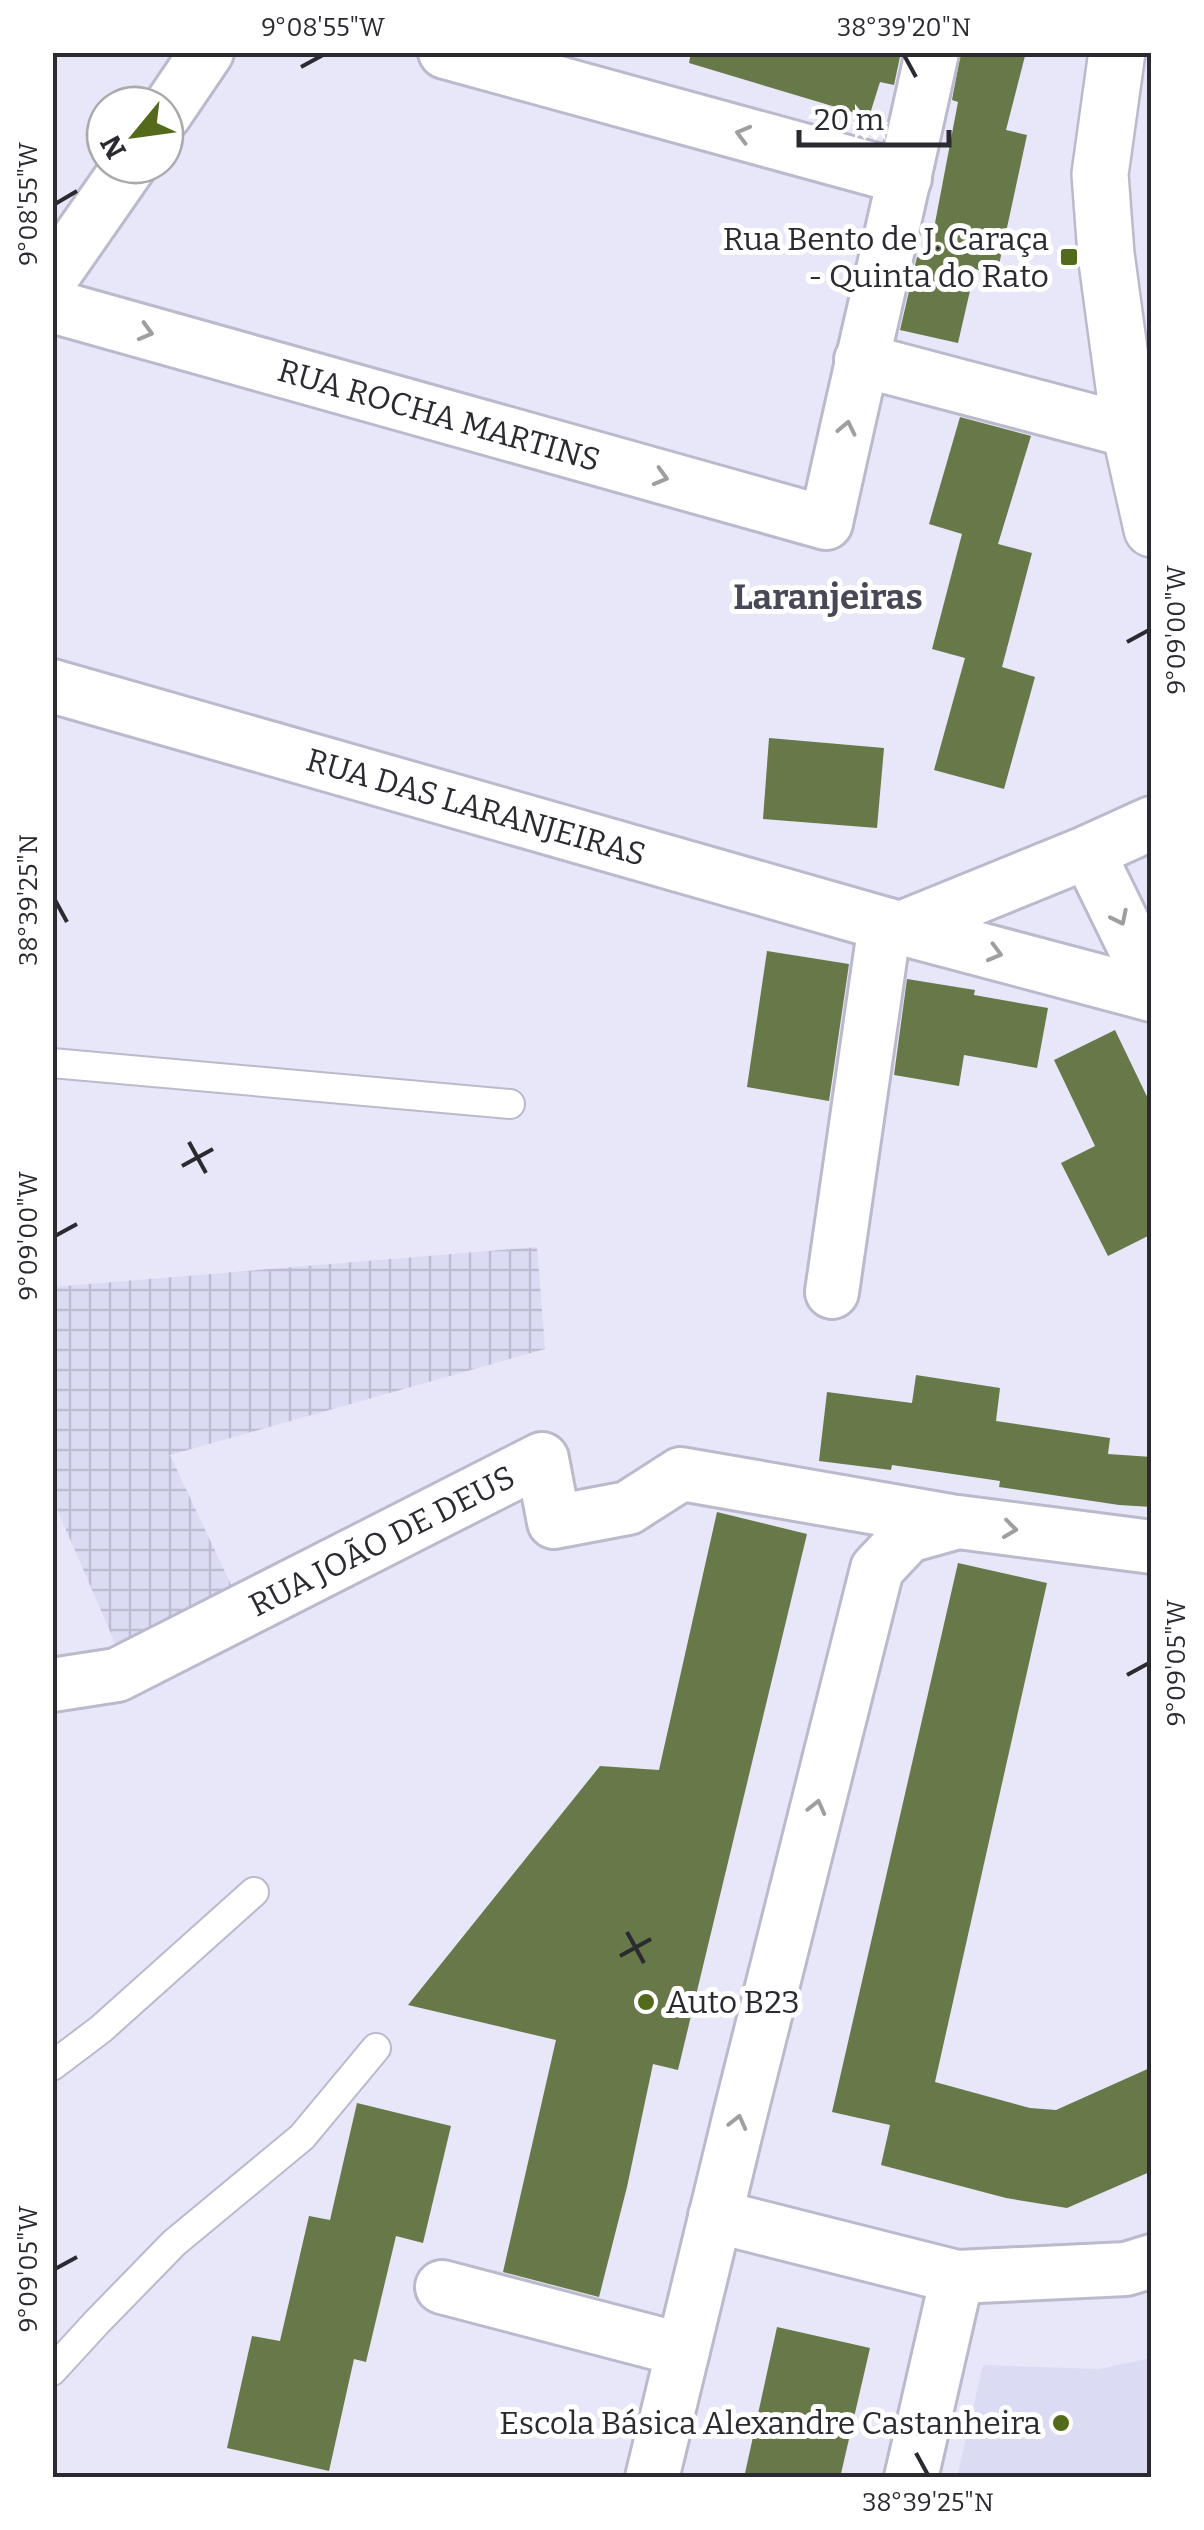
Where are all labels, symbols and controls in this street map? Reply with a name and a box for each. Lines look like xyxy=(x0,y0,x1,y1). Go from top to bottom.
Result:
text: 9°08'55"W xyxy=(261,13,385,43)
text: 38°39'20"N xyxy=(837,13,971,43)
north arrow xyxy=(85,85,185,185)
scale bar xyxy=(799,85,949,147)
text: 20 m xyxy=(814,102,885,138)
one-way arrow xyxy=(735,124,753,145)
text: N xyxy=(94,129,133,164)
text: 9°08'55"W xyxy=(14,142,44,266)
place label: Rua Bento de J. Caraça - Quinta do Rato xyxy=(723,220,1049,295)
marker: Rua Bento de J. Caraça - Quinta do Rato xyxy=(1058,246,1080,268)
one-way arrow xyxy=(137,321,155,342)
street label: RUA ROCHA MARTINS xyxy=(274,351,604,479)
one-way arrow xyxy=(835,420,856,437)
one-way arrow xyxy=(652,465,669,486)
text: 9°09'00"W xyxy=(1162,565,1192,695)
district label: Laranjeiras xyxy=(733,576,923,618)
street label: RUA DAS LARANJEIRAS xyxy=(302,740,650,874)
text: 38°39'25"N xyxy=(14,834,44,966)
one-way arrow xyxy=(1108,908,1128,926)
one-way arrow xyxy=(986,941,1003,962)
text: 9°09'00"W xyxy=(14,1171,44,1301)
street label: RUA JOÃO DE DEUS xyxy=(243,1458,521,1624)
one-way arrow xyxy=(1002,1517,1018,1538)
text: 9°09'05"W xyxy=(1162,1599,1192,1726)
one-way arrow xyxy=(806,1799,827,1816)
place label: Auto B23 xyxy=(666,1983,800,2021)
marker: Auto B23 xyxy=(635,1991,657,2013)
one-way arrow xyxy=(726,2114,747,2131)
text: 9°09'05"W xyxy=(14,2205,44,2332)
place label: Escola Básica Alexandre Castanheira xyxy=(499,2404,1041,2442)
marker: Escola Básica Alexandre Castanheira xyxy=(1050,2412,1072,2434)
text: 38°39'25"N xyxy=(862,2488,994,2518)

